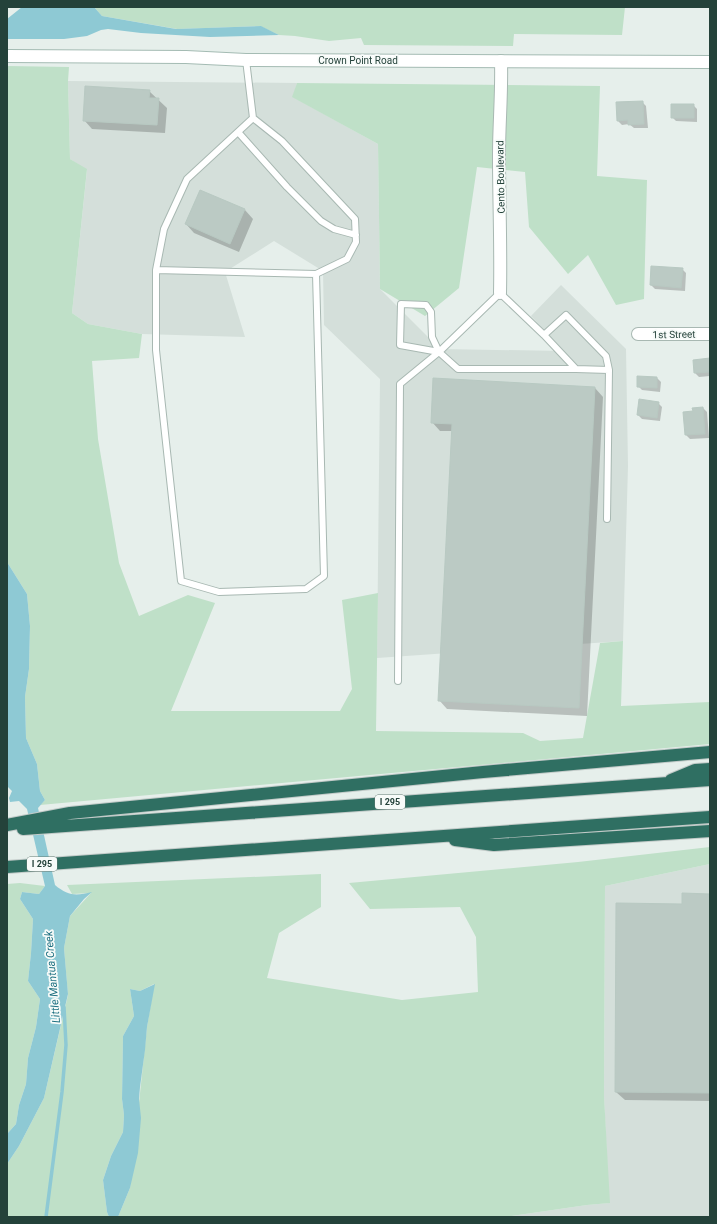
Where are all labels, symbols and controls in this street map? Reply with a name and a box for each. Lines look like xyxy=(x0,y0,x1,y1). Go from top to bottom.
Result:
street label: Crown Point Road xyxy=(318,55,398,66)
street label: Cento Boulevard xyxy=(494,140,507,214)
street label: 1st Street xyxy=(652,329,696,340)
road number: I 295 xyxy=(375,795,405,809)
road number: I 295 xyxy=(27,857,57,871)
water label: Little Mantua Creek xyxy=(42,930,63,1024)

